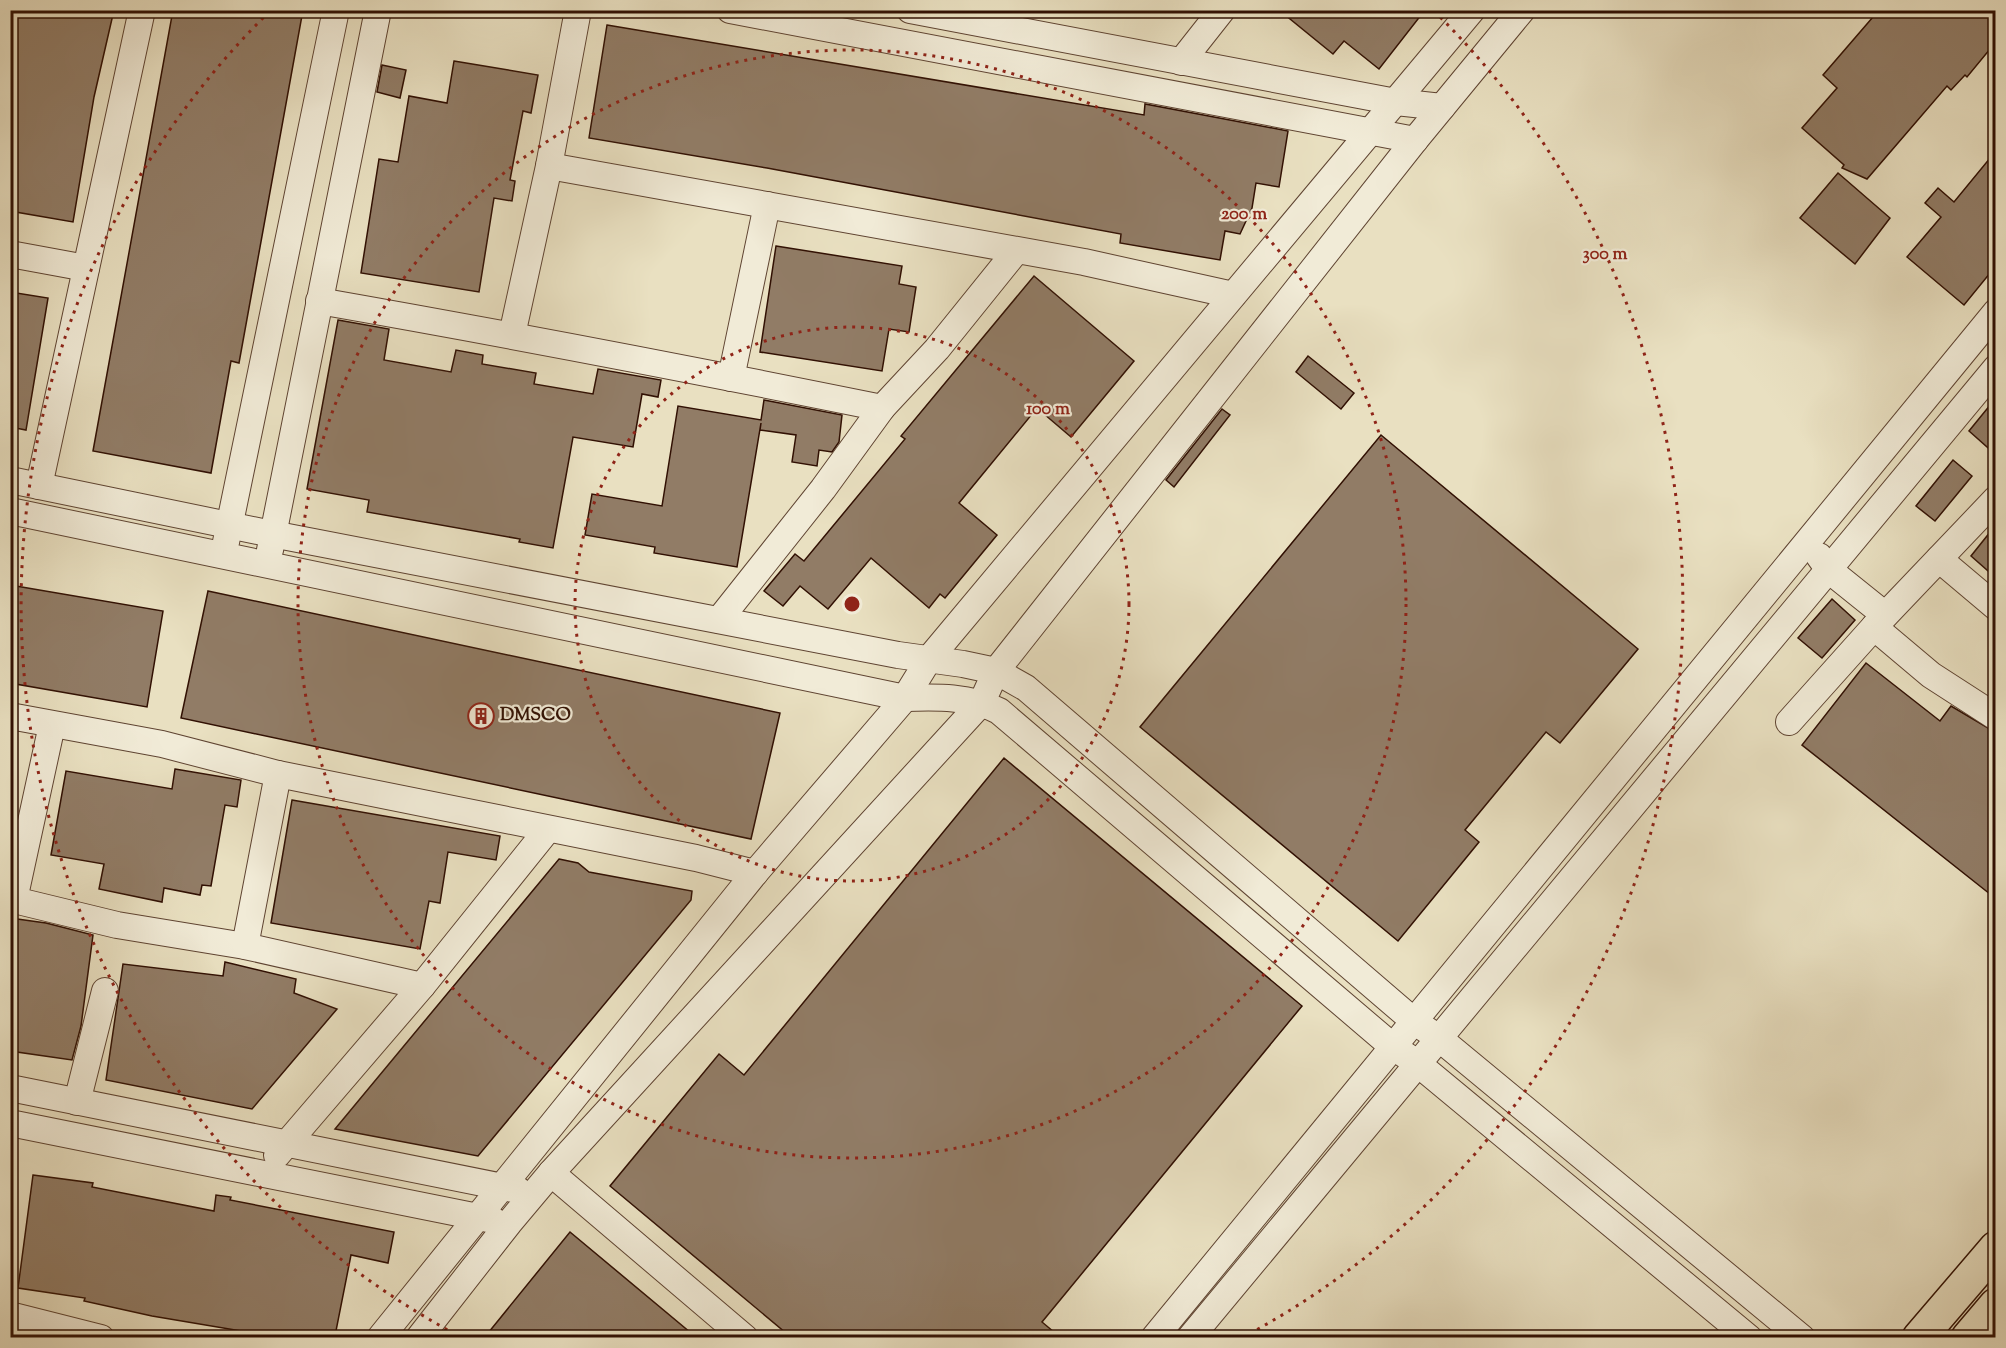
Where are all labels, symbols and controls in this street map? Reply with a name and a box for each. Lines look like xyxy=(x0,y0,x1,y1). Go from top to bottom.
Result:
text: 200 m xyxy=(1221,202,1267,228)
text: 300 m xyxy=(1583,242,1628,268)
text: 100 m xyxy=(1026,397,1070,423)
centre of rings xyxy=(842,594,862,614)
building icon: DMSCO xyxy=(466,701,496,731)
place label: DMSCO xyxy=(500,703,571,729)

